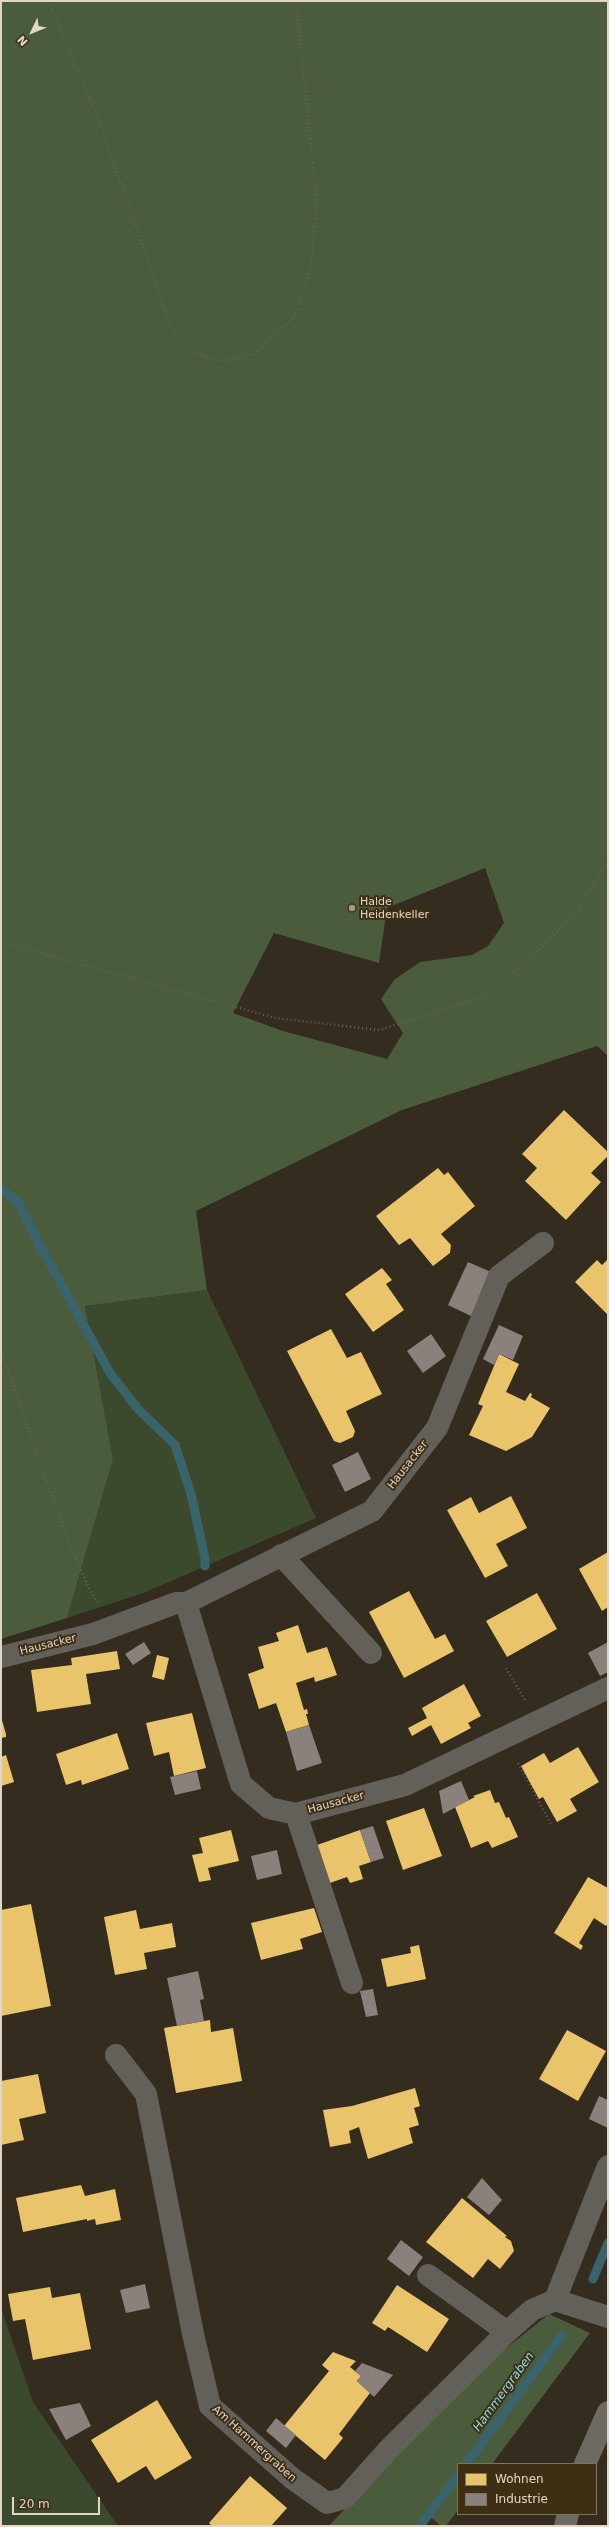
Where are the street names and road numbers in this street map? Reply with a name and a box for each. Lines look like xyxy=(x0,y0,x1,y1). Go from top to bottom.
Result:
street label: Hausacker xyxy=(385,1438,431,1492)
street label: Hausacker xyxy=(18,1632,78,1658)
street label: Hausacker xyxy=(306,1789,366,1817)
street label: Am Hammergraben xyxy=(209,2403,299,2485)

